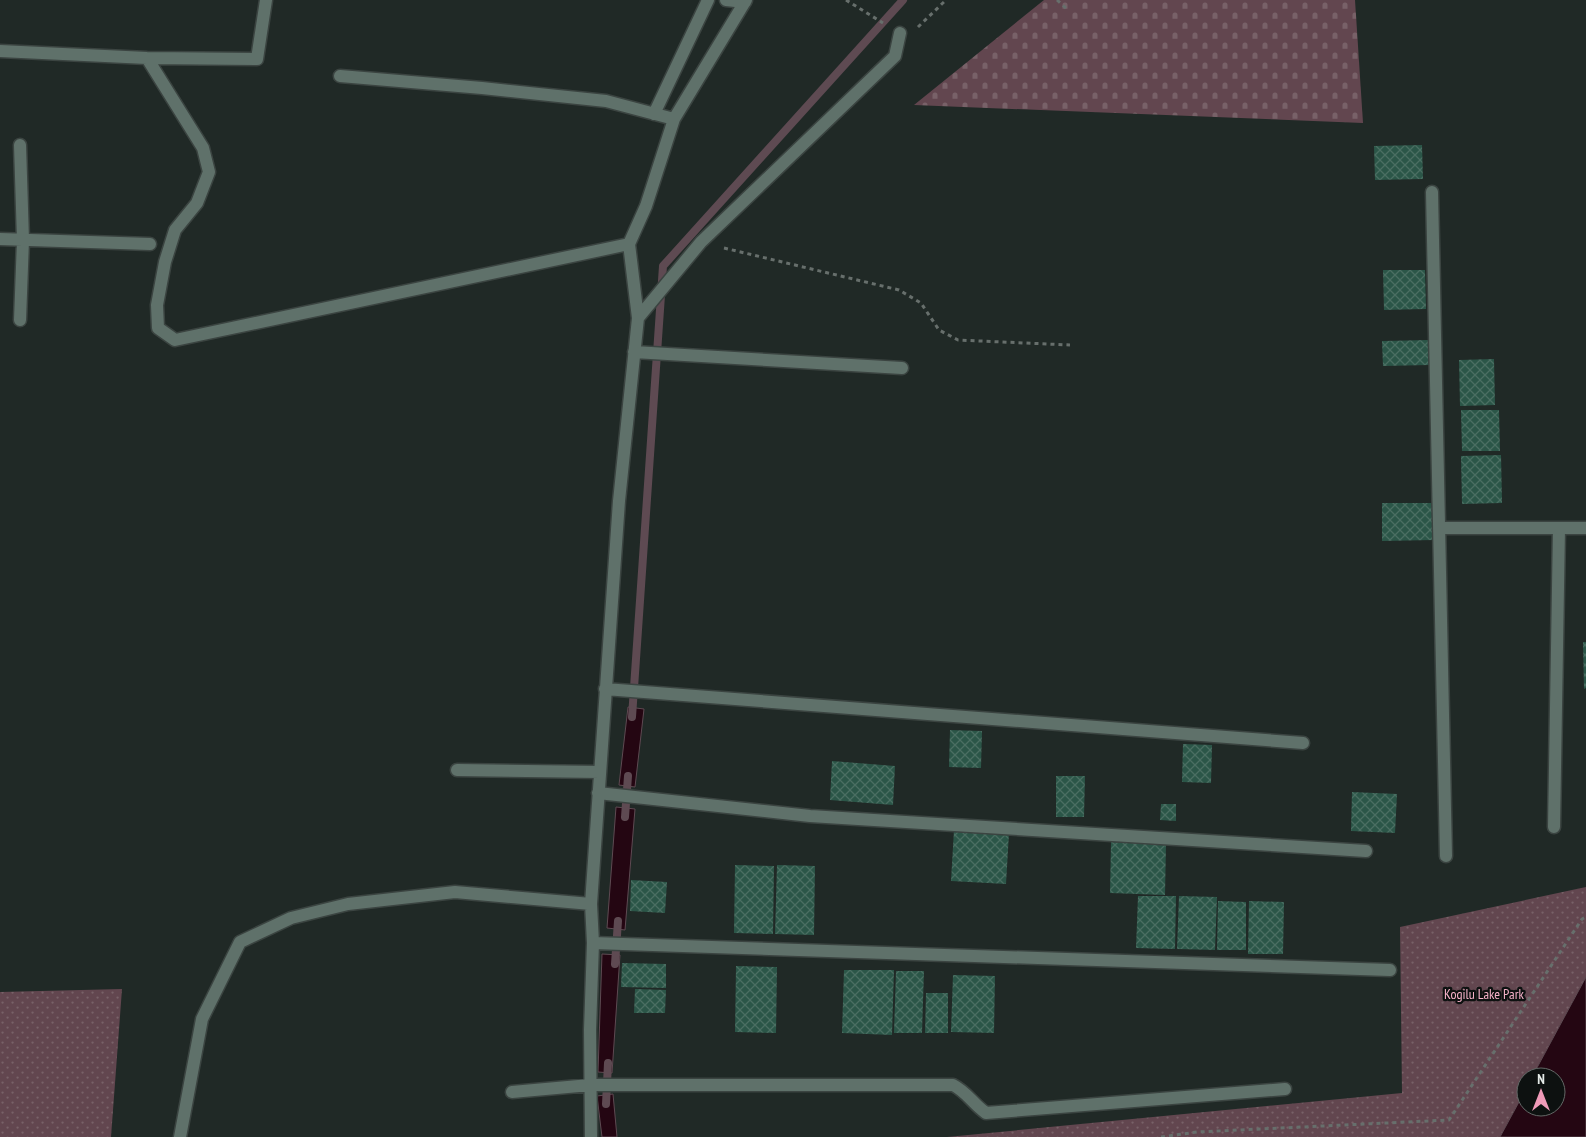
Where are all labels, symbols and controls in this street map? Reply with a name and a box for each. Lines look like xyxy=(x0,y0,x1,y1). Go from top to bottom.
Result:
park label: Kogilu Lake Park xyxy=(1444,985,1524,1003)
north arrow xyxy=(1516,1067,1566,1117)
text: N xyxy=(1537,1070,1545,1088)

